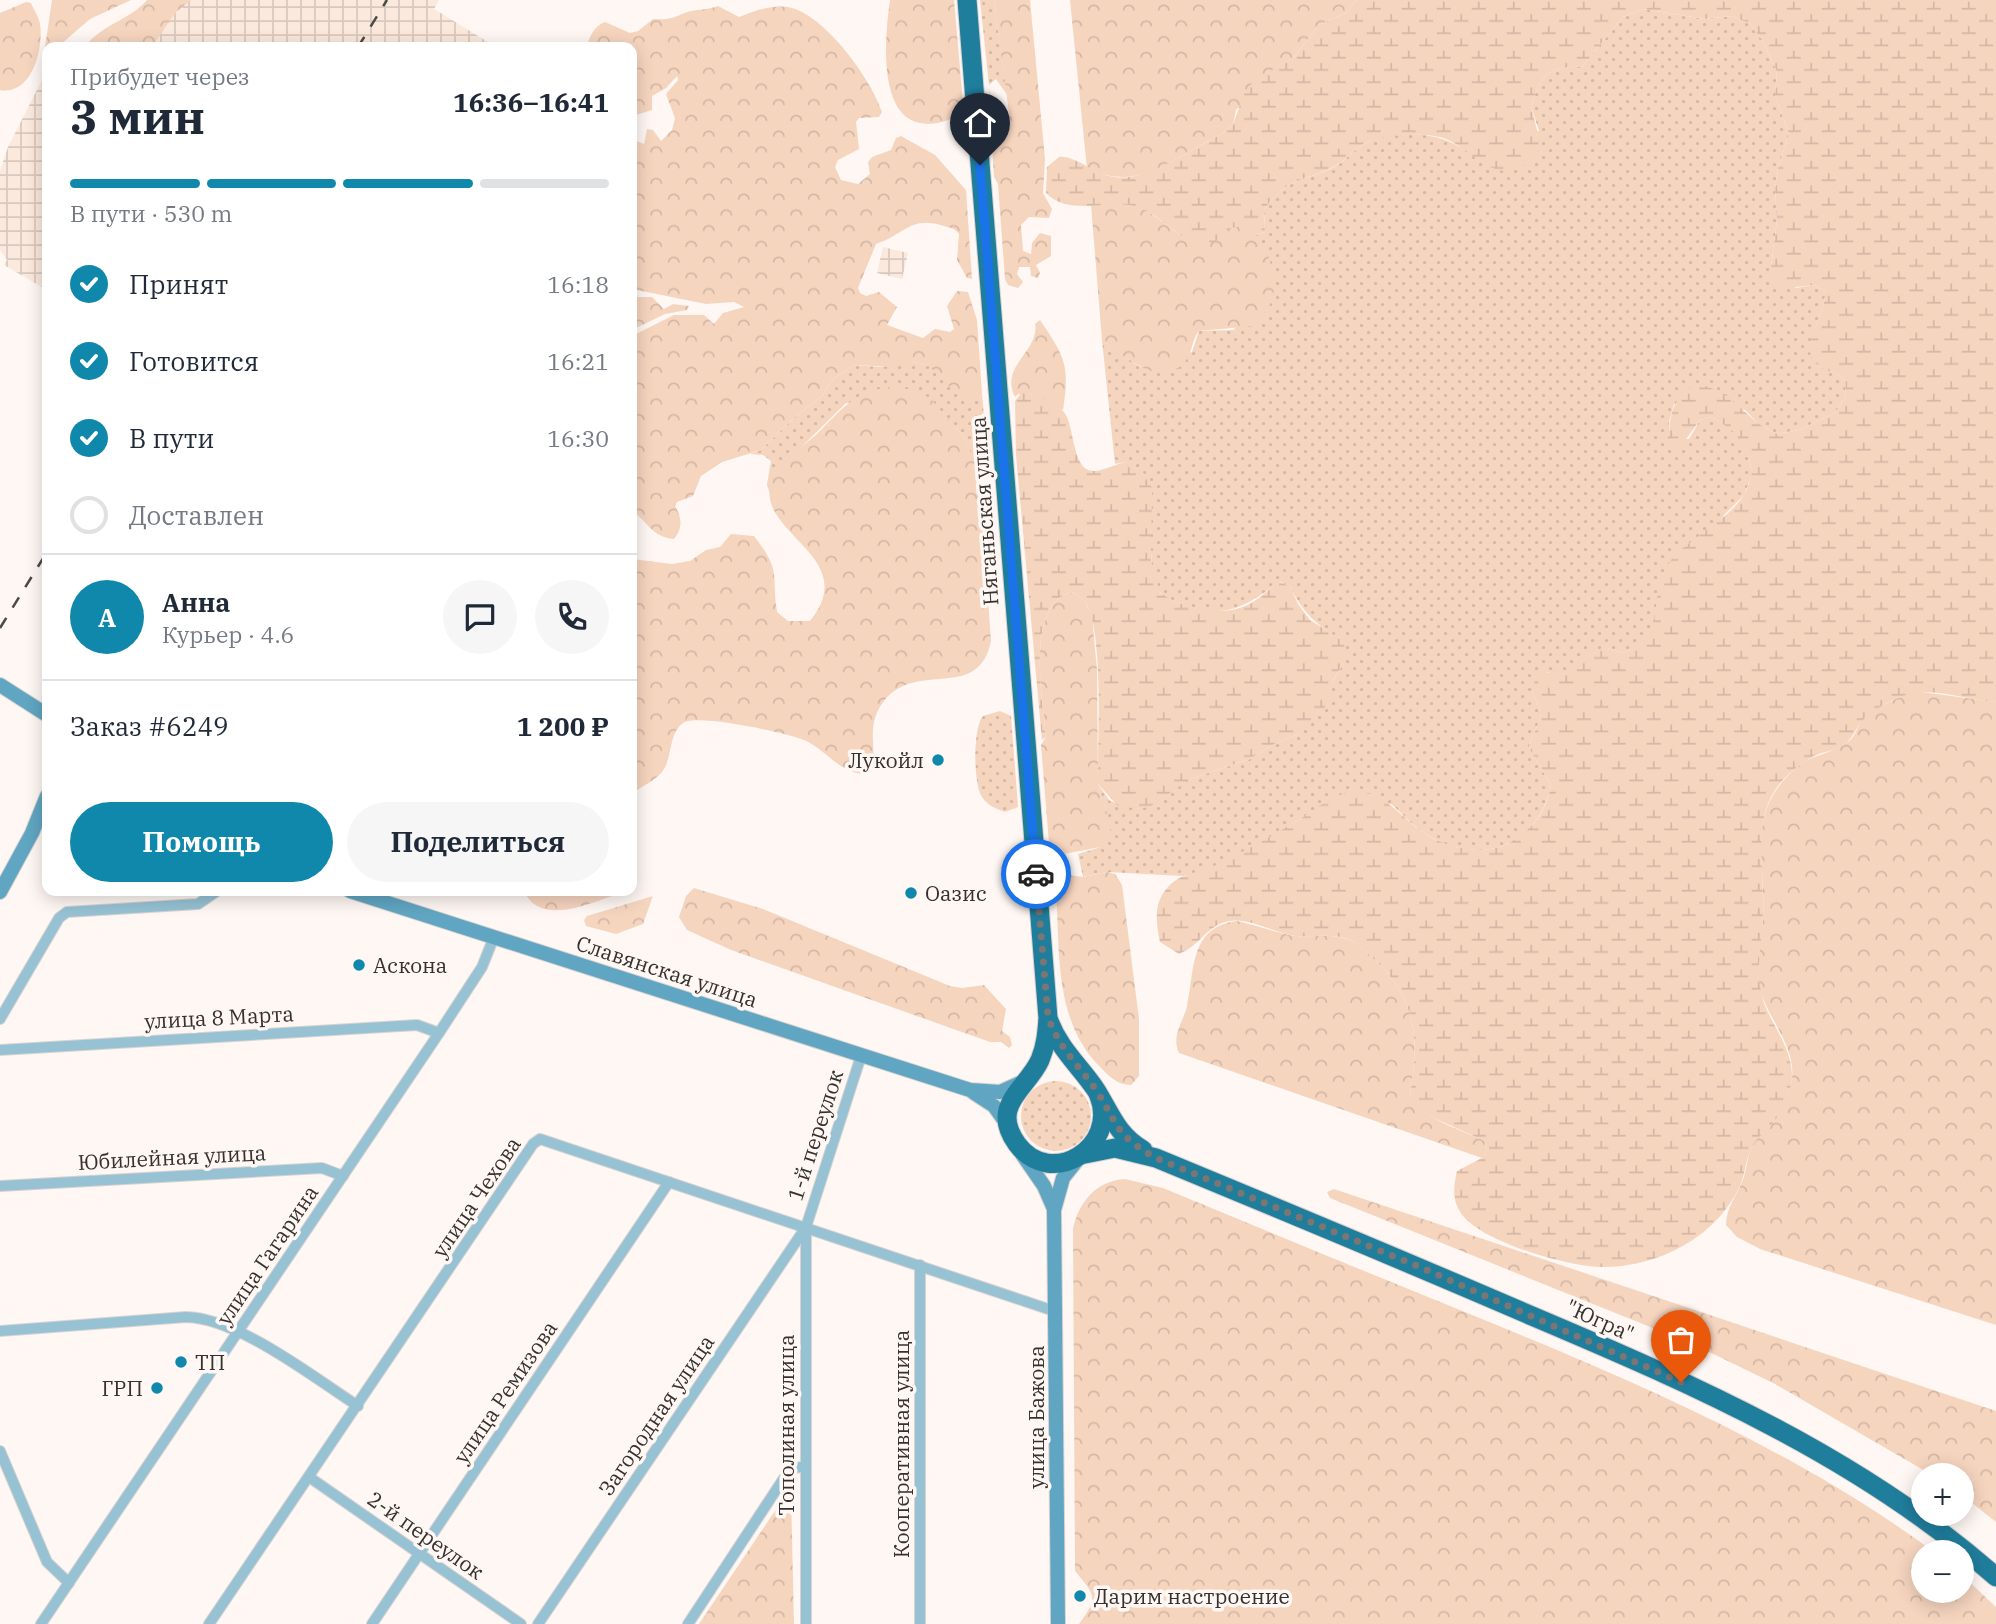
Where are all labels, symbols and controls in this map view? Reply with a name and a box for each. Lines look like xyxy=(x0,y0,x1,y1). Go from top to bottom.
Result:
text: Прибудет через xyxy=(70,61,250,91)
text: 16:36–16:41 xyxy=(453,85,609,119)
text: 3 мин xyxy=(70,87,205,147)
pin xyxy=(950,93,1010,165)
icon: home xyxy=(961,104,999,142)
text: В пути · 530 m xyxy=(70,198,232,228)
icon: check xyxy=(70,265,108,303)
text: Принят xyxy=(129,267,228,301)
text: 16:18 xyxy=(547,269,609,299)
icon: check xyxy=(70,342,108,380)
text: Готовится xyxy=(129,344,259,378)
text: 16:21 xyxy=(547,346,609,376)
street label: Няганьская улица xyxy=(963,416,1005,606)
icon: check xyxy=(70,419,108,457)
text: В пути xyxy=(129,421,214,455)
text: 16:30 xyxy=(547,423,609,453)
text: Доставлен xyxy=(129,498,264,532)
button: chat xyxy=(443,580,517,654)
button: phone xyxy=(535,580,609,654)
text: Анна xyxy=(162,585,230,619)
text: А xyxy=(98,600,116,634)
text: Курьер · 4.6 xyxy=(162,619,294,649)
text: Заказ #6249 xyxy=(70,709,229,743)
text: 1 200 ₽ xyxy=(517,709,609,743)
place label: Лукойл xyxy=(848,746,924,774)
marker: Лукойл xyxy=(930,752,946,768)
button: Помощь xyxy=(70,802,333,882)
button: Поделиться xyxy=(347,802,609,882)
courier xyxy=(1001,839,1071,909)
icon: car xyxy=(1017,855,1055,893)
place label: Оазис xyxy=(925,879,987,907)
marker: Оазис xyxy=(903,885,919,901)
street label: Славянская улица xyxy=(573,928,761,1014)
place label: Аскона xyxy=(373,951,447,979)
marker: Аскона xyxy=(351,957,367,973)
street label: улица 8 Марта xyxy=(144,999,294,1035)
street label: 1-й переулок xyxy=(781,1066,849,1204)
street label: улица Чехова xyxy=(425,1131,527,1263)
street label: Юбилейная улица xyxy=(77,1138,267,1176)
street label: улица Гагарина xyxy=(210,1180,324,1330)
street label: "Югра" xyxy=(1561,1293,1639,1347)
pin xyxy=(1651,1310,1711,1382)
street label: улица Ремизова xyxy=(447,1315,563,1469)
icon: bag xyxy=(1662,1321,1700,1359)
street label: Загородная улица xyxy=(592,1329,720,1501)
street label: Кооперативная улица xyxy=(887,1330,915,1558)
street label: Тополиная улица xyxy=(772,1334,800,1516)
street label: улица Бажова xyxy=(1022,1345,1050,1489)
place label: ТП xyxy=(195,1348,225,1376)
marker: ТП xyxy=(173,1354,189,1370)
place label: ГРП xyxy=(102,1374,143,1402)
marker: ГРП xyxy=(149,1380,165,1396)
map controls xyxy=(1911,1463,1974,1603)
button: + xyxy=(1911,1463,1974,1526)
street label: 2-й переулок xyxy=(362,1485,490,1585)
button: − xyxy=(1911,1540,1974,1603)
place label: Дарим настроение xyxy=(1094,1582,1290,1610)
marker: Дарим настроение xyxy=(1072,1588,1088,1604)

